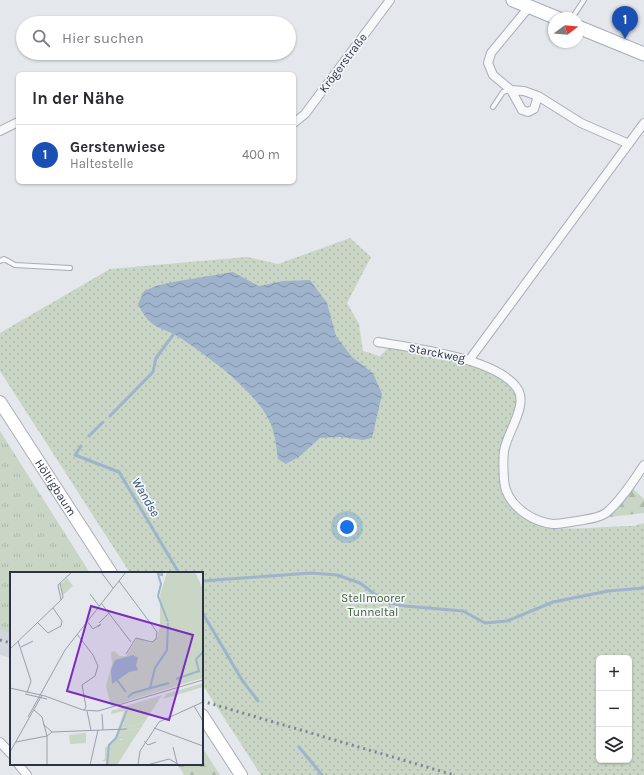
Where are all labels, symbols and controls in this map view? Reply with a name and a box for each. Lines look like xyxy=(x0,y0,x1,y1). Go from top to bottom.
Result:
pin: 1 xyxy=(612,6,638,39)
north arrow xyxy=(548,12,584,48)
search box xyxy=(16,16,296,60)
icon: search xyxy=(30,27,52,49)
text: Hier suchen xyxy=(62,29,144,47)
street label: Krögerstraße xyxy=(316,31,370,95)
text: In der Nähe xyxy=(32,88,124,108)
text: Gerstenwiese xyxy=(70,138,165,156)
text: 1 xyxy=(43,147,47,162)
text: 400 m xyxy=(242,147,280,162)
text: Haltestelle xyxy=(70,156,133,171)
street label: Starckweg xyxy=(408,341,467,365)
street label: Höltigbaum xyxy=(32,456,79,519)
water label: Wandse xyxy=(129,475,163,519)
your location xyxy=(337,517,357,537)
inset map xyxy=(10,572,203,765)
park label: Stellmoorer Tunneltal xyxy=(341,591,406,619)
map controls xyxy=(596,655,632,763)
button: + xyxy=(596,655,632,691)
button: − xyxy=(596,691,632,727)
button: layers xyxy=(596,727,632,763)

